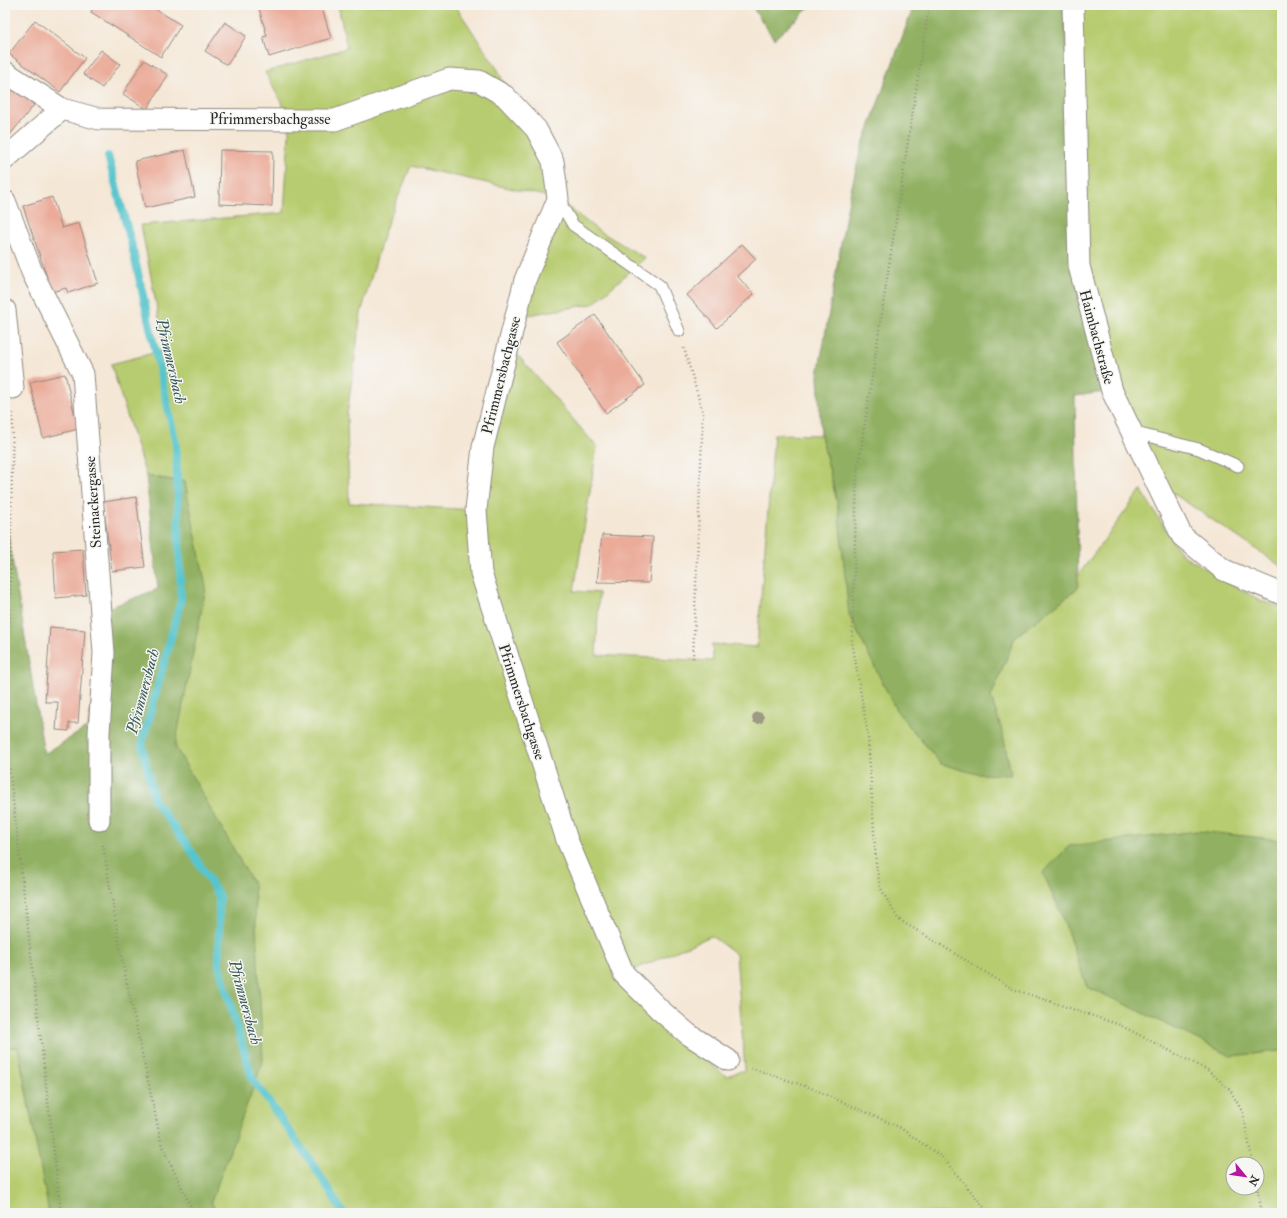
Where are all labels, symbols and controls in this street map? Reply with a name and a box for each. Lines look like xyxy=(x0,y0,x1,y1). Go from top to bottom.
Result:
street label: Pfrimmersbachgasse xyxy=(210,110,330,129)
street label: Haimbachstraße xyxy=(1075,288,1118,387)
street label: Pfrimmersbachgasse xyxy=(478,314,525,436)
water label: Pfrimmersbach xyxy=(151,315,191,406)
street label: Steinackergasse xyxy=(81,455,106,549)
street label: Pfrimmersbachgasse xyxy=(494,642,549,763)
water label: Pfrimmersbach xyxy=(122,647,164,737)
water label: Pfrimmersbach xyxy=(224,957,266,1047)
north arrow xyxy=(1225,1156,1265,1196)
text: N xyxy=(1245,1172,1262,1189)

